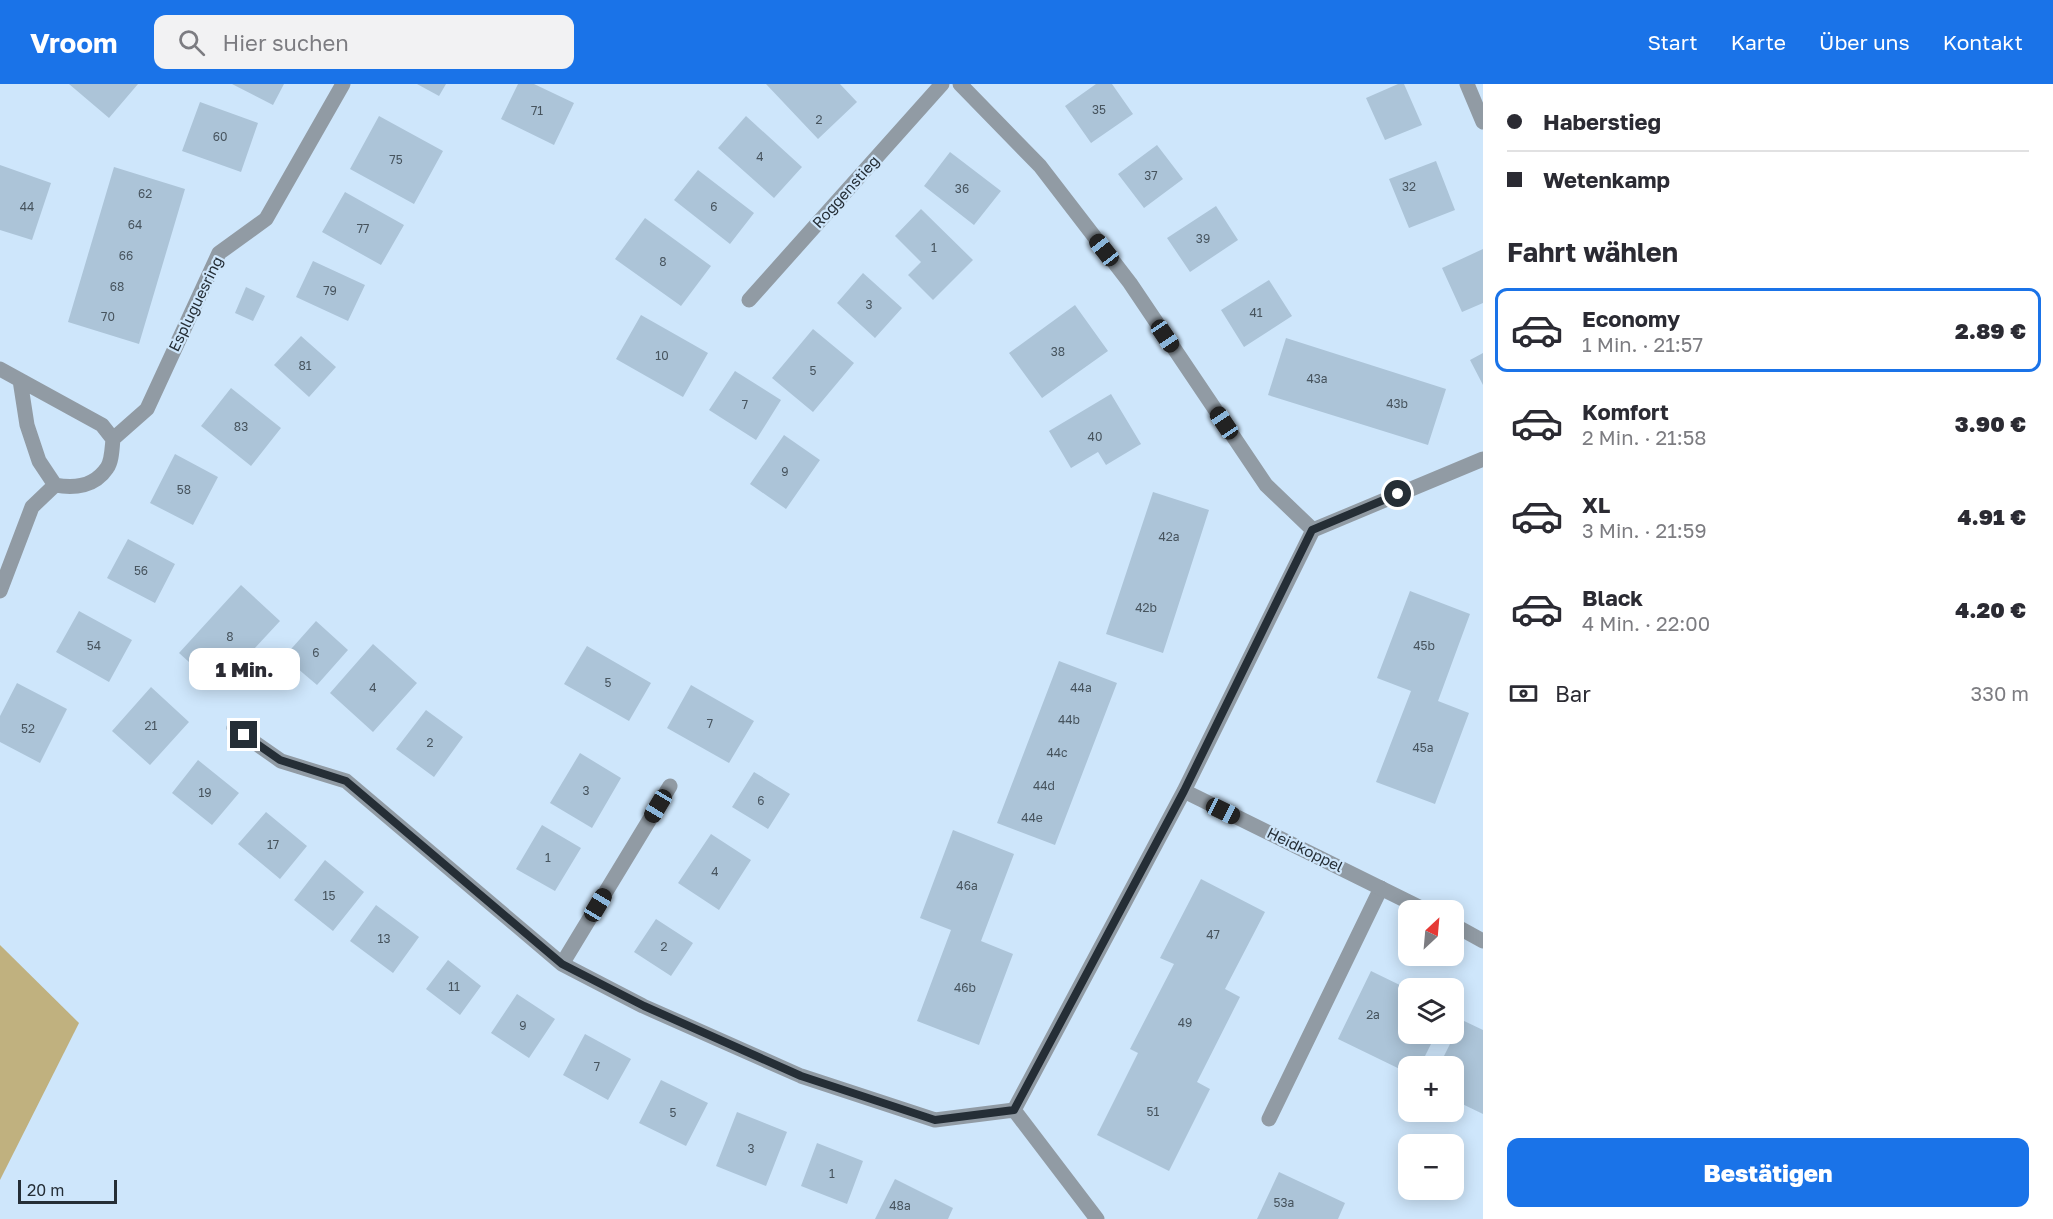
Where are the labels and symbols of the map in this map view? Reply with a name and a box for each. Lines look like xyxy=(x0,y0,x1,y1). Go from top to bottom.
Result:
house number: 35 xyxy=(1092,102,1106,117)
house number: 71 xyxy=(531,103,543,118)
house number: 2 xyxy=(816,112,823,127)
house number: 60 xyxy=(213,129,227,144)
house number: 4 xyxy=(756,149,764,164)
street label: Roggenstieg xyxy=(808,151,883,231)
house number: 75 xyxy=(389,152,403,167)
house number: 37 xyxy=(1144,168,1158,183)
house number: 32 xyxy=(1402,179,1416,194)
house number: 36 xyxy=(955,181,969,196)
house number: 62 xyxy=(138,186,152,201)
house number: 44 xyxy=(20,199,34,214)
house number: 6 xyxy=(710,199,718,214)
house number: 64 xyxy=(128,217,142,232)
house number: 77 xyxy=(357,221,369,236)
car xyxy=(1086,230,1122,270)
house number: 39 xyxy=(1196,231,1210,246)
house number: 1 xyxy=(931,240,937,255)
house number: 66 xyxy=(119,248,133,263)
street label: Espluguesring xyxy=(164,253,226,354)
house number: 8 xyxy=(659,254,667,269)
house number: 68 xyxy=(110,279,124,294)
house number: 79 xyxy=(323,283,337,298)
house number: 3 xyxy=(865,297,873,312)
house number: 41 xyxy=(1249,305,1263,320)
house number: 70 xyxy=(101,309,115,324)
car xyxy=(1147,316,1183,356)
house number: 38 xyxy=(1051,344,1065,359)
house number: 10 xyxy=(655,348,669,363)
house number: 81 xyxy=(298,358,312,373)
house number: 5 xyxy=(810,363,817,378)
house number: 43a xyxy=(1306,371,1328,386)
house number: 43b xyxy=(1386,396,1408,411)
house number: 7 xyxy=(742,397,748,412)
car xyxy=(1206,403,1242,443)
house number: 83 xyxy=(234,419,248,434)
house number: 40 xyxy=(1088,429,1102,444)
house number: 9 xyxy=(781,464,789,479)
route start xyxy=(1384,480,1411,507)
house number: 58 xyxy=(177,482,191,497)
house number: 42a xyxy=(1158,529,1180,544)
house number: 56 xyxy=(134,563,148,578)
house number: 42b xyxy=(1135,600,1157,615)
house number: 8 xyxy=(226,629,234,644)
house number: 54 xyxy=(87,638,101,653)
house number: 45b xyxy=(1413,638,1435,653)
house number: 6 xyxy=(312,645,320,660)
callout: 1 Min. xyxy=(188,648,300,690)
house number: 5 xyxy=(605,675,612,690)
house number: 4 xyxy=(369,680,377,695)
house number: 44a xyxy=(1070,680,1092,695)
house number: 44b xyxy=(1058,712,1080,727)
house number: 7 xyxy=(707,716,713,731)
house number: 21 xyxy=(145,718,158,733)
house number: 52 xyxy=(21,721,35,736)
route end xyxy=(230,721,257,748)
house number: 2 xyxy=(427,735,434,750)
house number: 45a xyxy=(1412,740,1434,755)
house number: 44c xyxy=(1046,745,1068,760)
house number: 44d xyxy=(1033,778,1055,793)
house number: 3 xyxy=(582,783,590,798)
house number: 19 xyxy=(198,785,212,800)
car xyxy=(641,786,675,826)
house number: 6 xyxy=(757,793,765,808)
car xyxy=(1203,795,1243,827)
house number: 44e xyxy=(1021,810,1043,825)
street label: Heidkoppel xyxy=(1264,823,1347,875)
house number: 17 xyxy=(267,837,279,852)
house number: 1 xyxy=(545,850,551,865)
house number: 4 xyxy=(711,864,719,879)
house number: 46a xyxy=(956,878,978,893)
car xyxy=(581,885,615,925)
house number: 15 xyxy=(323,888,335,903)
north arrow xyxy=(1398,900,1464,966)
house number: 47 xyxy=(1206,927,1220,942)
house number: 13 xyxy=(378,931,390,946)
house number: 2 xyxy=(661,939,668,954)
house number: 11 xyxy=(448,979,460,994)
house number: 46b xyxy=(954,980,976,995)
house number: 2a xyxy=(1366,1007,1380,1022)
house number: 49 xyxy=(1178,1015,1192,1030)
house number: 9 xyxy=(519,1018,527,1033)
house number: 7 xyxy=(594,1059,600,1074)
house number: 51 xyxy=(1147,1104,1160,1119)
house number: 5 xyxy=(670,1105,677,1120)
house number: 3 xyxy=(747,1141,755,1156)
house number: 1 xyxy=(829,1166,835,1181)
scale bar xyxy=(18,1177,117,1204)
house number: 53a xyxy=(1274,1195,1294,1210)
house number: 48a xyxy=(889,1198,911,1213)

